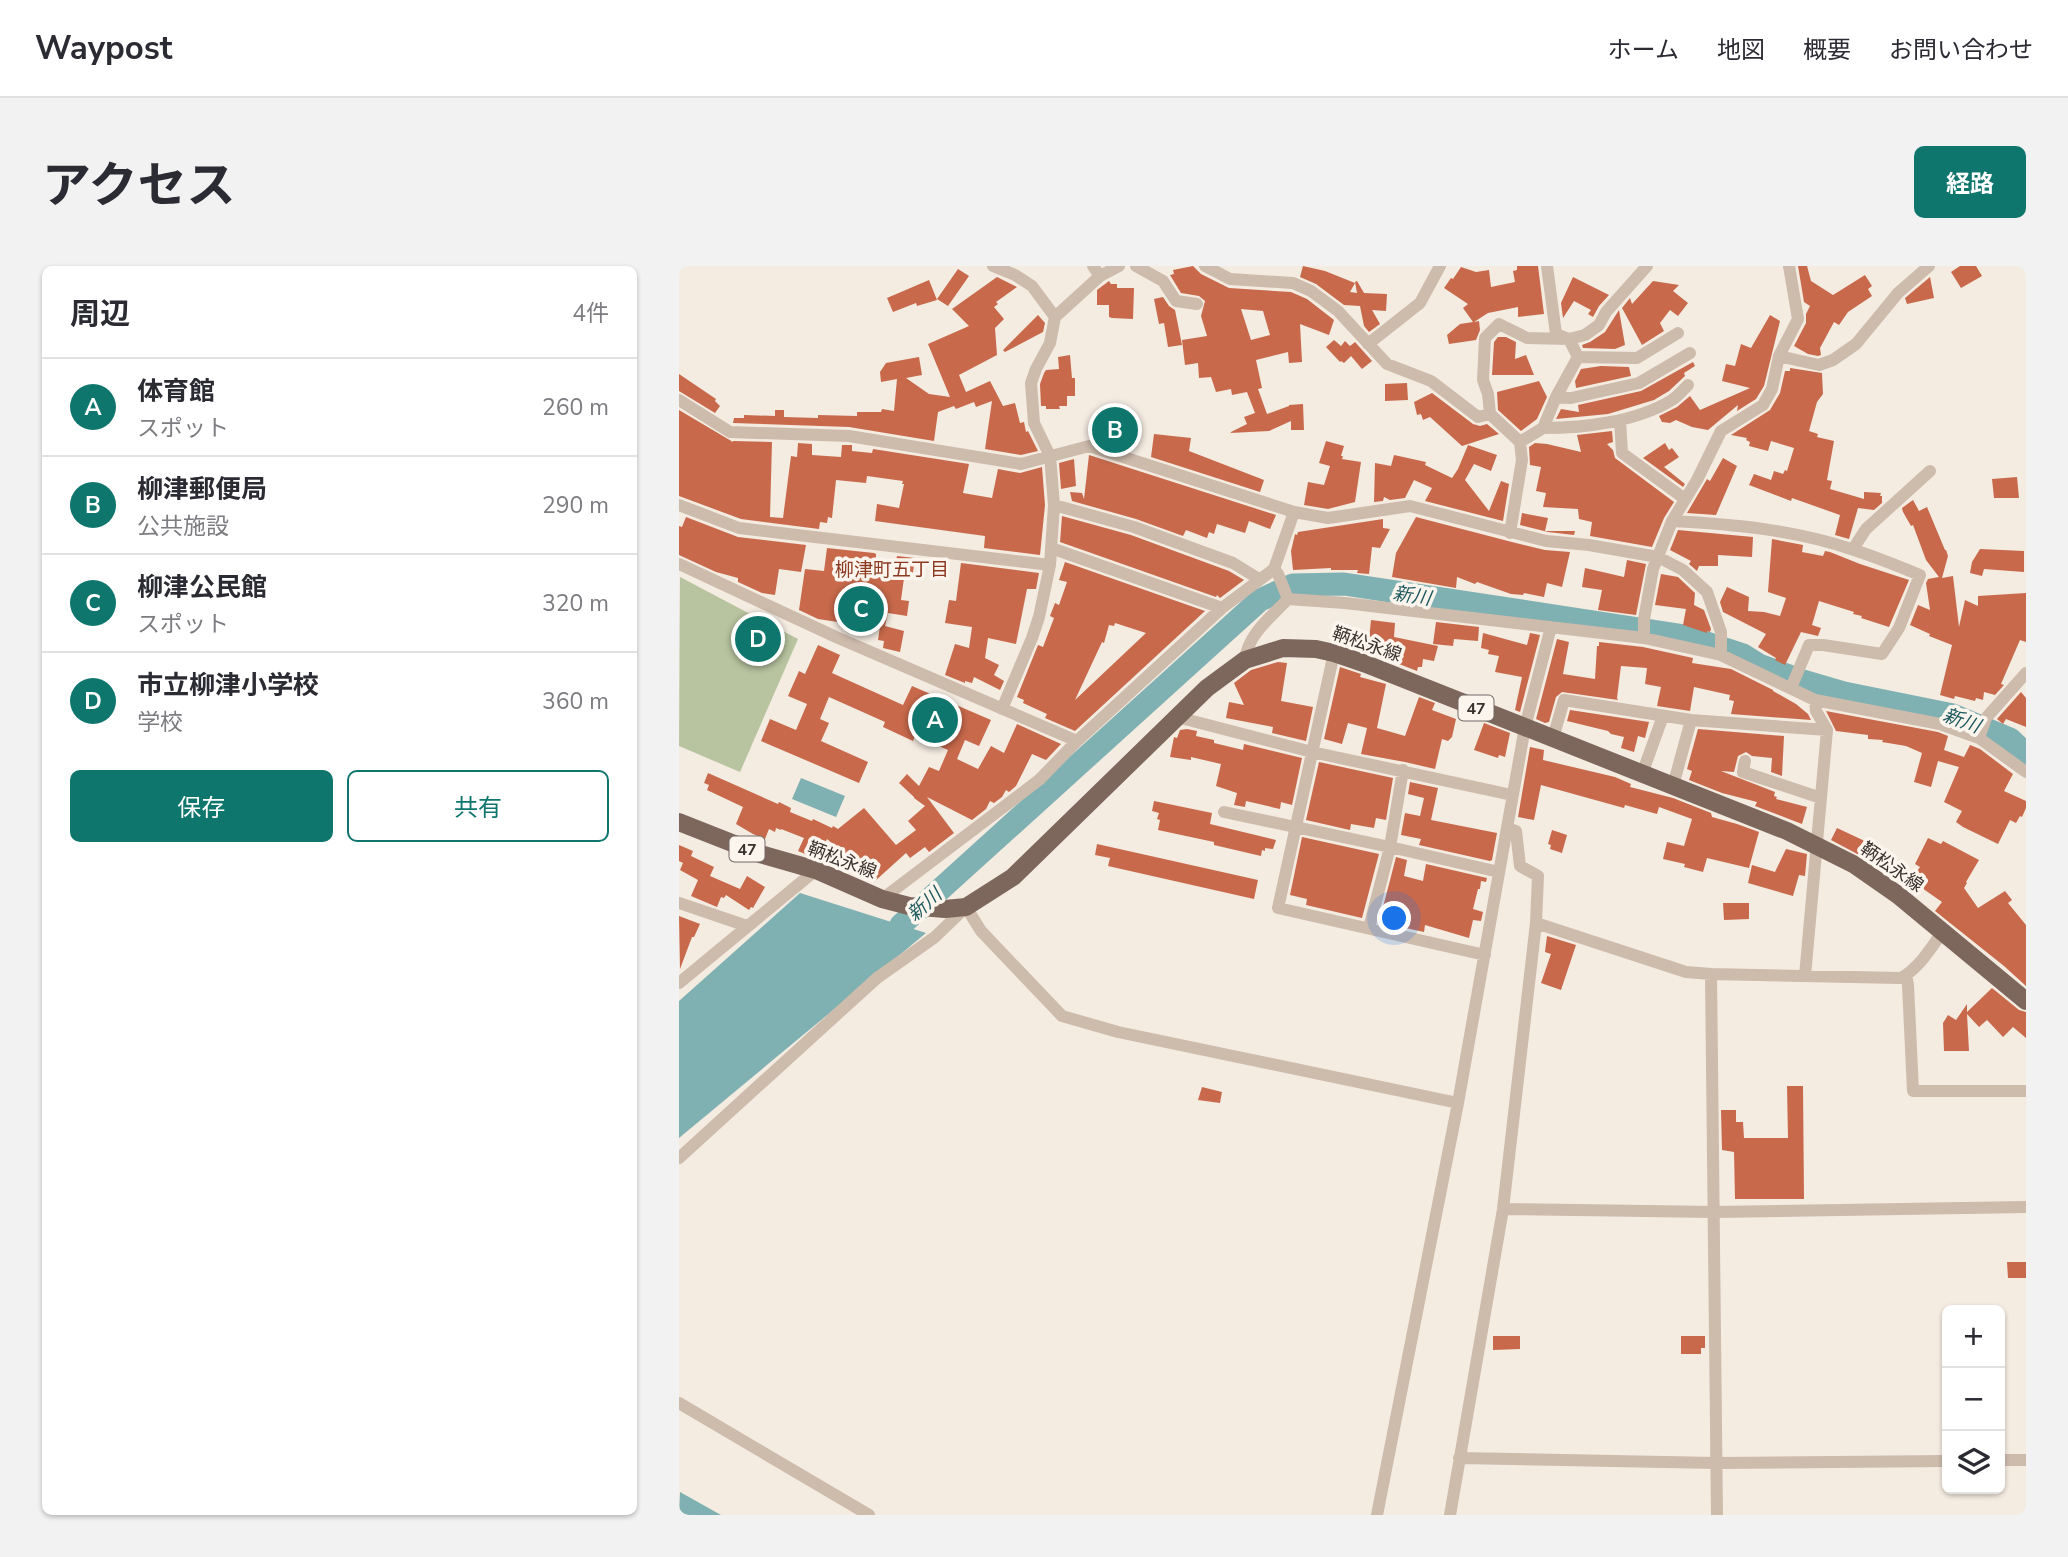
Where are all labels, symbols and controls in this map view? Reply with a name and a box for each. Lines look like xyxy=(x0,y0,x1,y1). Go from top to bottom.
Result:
text: Waypost xyxy=(35,26,172,71)
text: ホーム xyxy=(1608,34,1679,66)
text: 地図 xyxy=(1717,34,1765,66)
text: 概要 xyxy=(1803,34,1851,66)
text: お問い合わせ xyxy=(1889,34,2033,66)
button: 経路 xyxy=(1914,146,2026,218)
text: アクセス xyxy=(42,152,236,219)
text: 周辺 xyxy=(70,294,130,335)
text: 4件 xyxy=(572,298,609,329)
text: 体育館 xyxy=(137,374,215,409)
text: A xyxy=(84,392,102,423)
text: 260 m xyxy=(542,392,609,423)
pin: B xyxy=(1092,404,1138,456)
text: スポット xyxy=(137,413,229,444)
text: 柳津郵便局 xyxy=(137,472,267,507)
text: B xyxy=(85,490,101,521)
text: 290 m xyxy=(542,490,609,521)
text: 公共施設 xyxy=(137,511,229,542)
district label: 柳津町五丁目 xyxy=(835,557,949,583)
text: 柳津公民館 xyxy=(137,570,267,605)
water label: 新川 xyxy=(1391,580,1435,612)
pin: C xyxy=(838,583,884,635)
text: C xyxy=(85,588,101,619)
text: 320 m xyxy=(542,588,609,619)
text: スポット xyxy=(137,609,229,640)
pin: D xyxy=(735,613,781,665)
street label: 鞆松永線 xyxy=(1329,621,1405,667)
text: 市立柳津小学校 xyxy=(137,668,319,703)
text: D xyxy=(84,686,102,717)
text: 360 m xyxy=(542,686,609,717)
pin: A xyxy=(912,694,958,746)
road number: 47 xyxy=(1459,696,1493,720)
water label: 新川 xyxy=(1939,702,1986,740)
text: 学校 xyxy=(137,707,183,738)
button: 保存 xyxy=(70,770,333,842)
button: 共有 xyxy=(347,770,609,842)
road number: 47 xyxy=(729,836,765,862)
street label: 鞆松永線 xyxy=(804,836,880,884)
street label: 鞆松永線 xyxy=(1856,837,1928,897)
water label: 新川 xyxy=(902,881,949,927)
your location xyxy=(1377,901,1411,935)
map controls xyxy=(1942,1305,2005,1494)
button: + xyxy=(1942,1305,2005,1368)
button: − xyxy=(1942,1368,2005,1431)
button: layers xyxy=(1942,1431,2005,1494)

